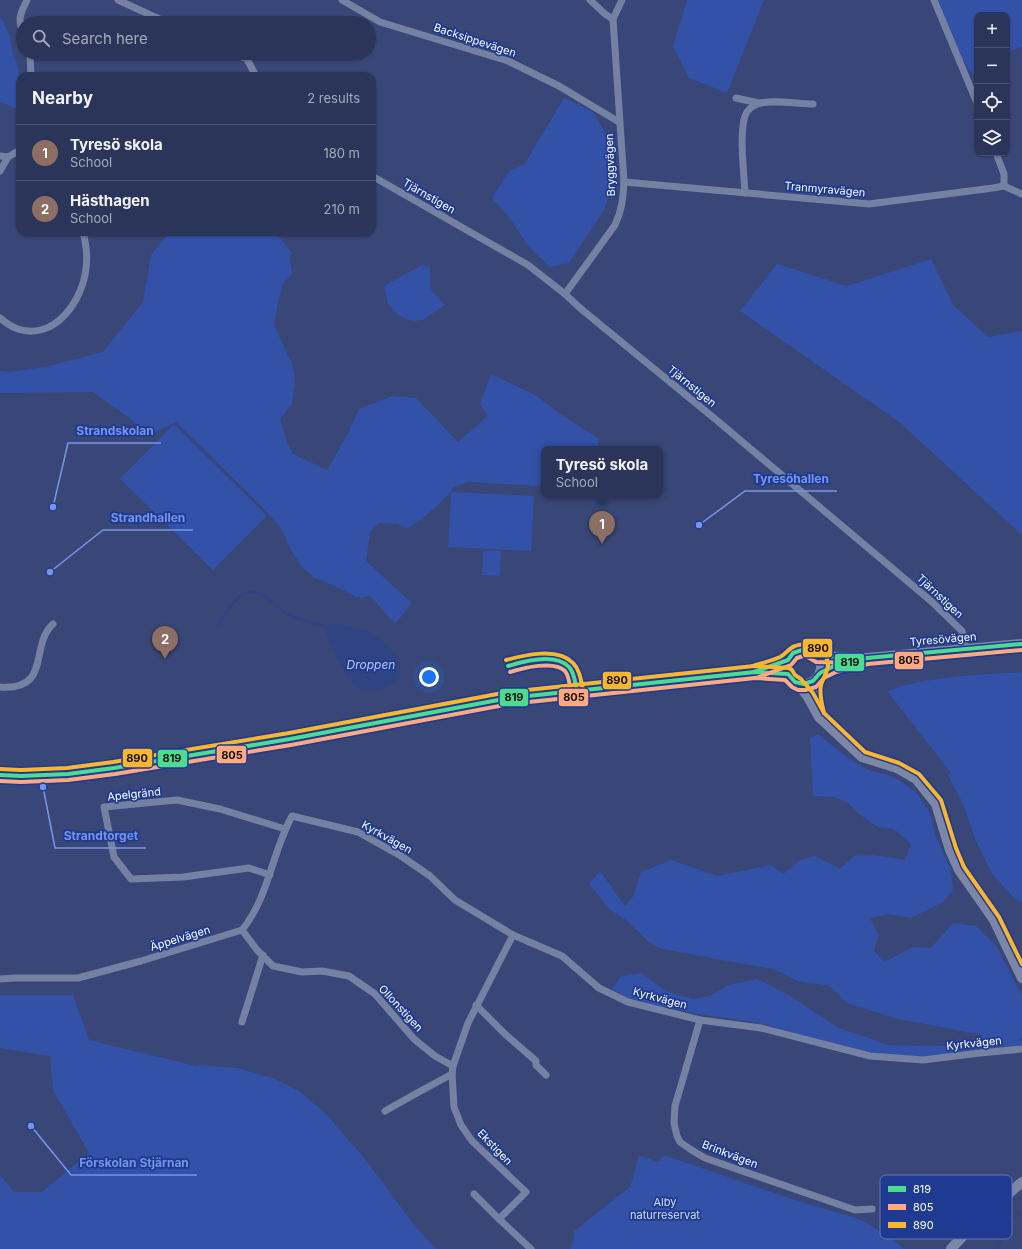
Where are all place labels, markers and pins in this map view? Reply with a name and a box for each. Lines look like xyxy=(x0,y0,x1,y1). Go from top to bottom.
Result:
callout: Strandskolan xyxy=(68,419,161,443)
callout: Tyresöhallen xyxy=(745,467,837,491)
callout: Strandhallen xyxy=(103,506,193,530)
pin: 1 xyxy=(589,511,615,544)
pin: 2 xyxy=(152,626,178,659)
callout: Strandtorget xyxy=(55,824,146,848)
callout: Förskolan Stjärnan xyxy=(71,1151,197,1175)

